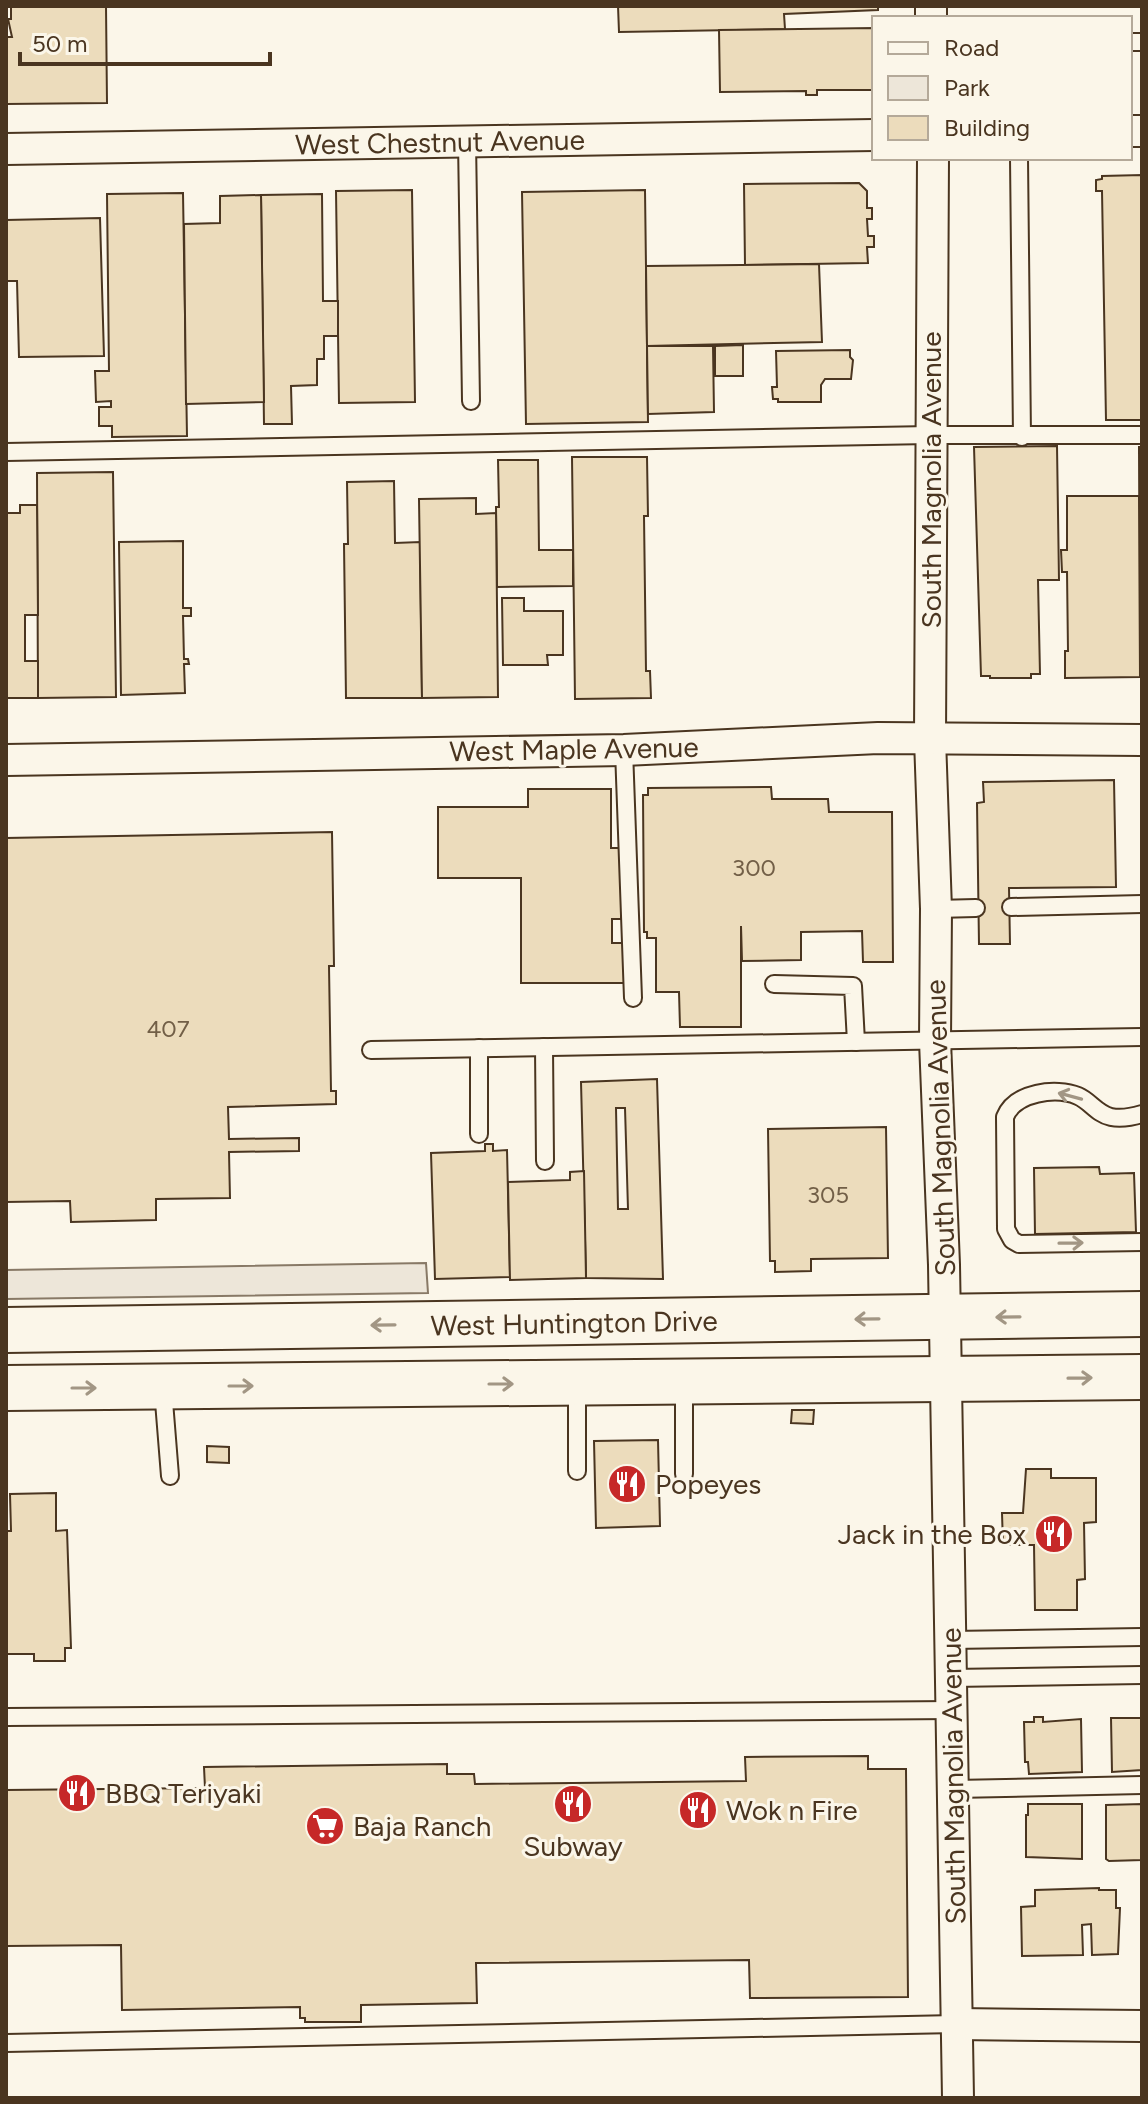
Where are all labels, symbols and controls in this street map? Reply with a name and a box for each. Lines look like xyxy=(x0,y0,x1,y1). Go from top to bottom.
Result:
scale bar xyxy=(20,16,270,66)
legend xyxy=(872,16,1132,160)
text: 50 m xyxy=(32,29,88,58)
text: Road xyxy=(944,33,999,62)
text: Park xyxy=(944,73,990,102)
text: Building xyxy=(944,113,1030,142)
street label: West Chestnut Avenue xyxy=(295,122,585,162)
street label: South Magnolia Avenue xyxy=(914,332,948,629)
street label: West Maple Avenue xyxy=(449,730,699,768)
house number: 300 xyxy=(732,853,776,882)
street label: South Magnolia Avenue xyxy=(918,979,962,1277)
house number: 407 xyxy=(146,1014,190,1043)
one-way arrow xyxy=(1058,1088,1084,1103)
house number: 305 xyxy=(807,1180,849,1209)
one-way arrow xyxy=(1057,1235,1084,1251)
street label: West Huntington Drive xyxy=(430,1303,718,1343)
one-way arrow xyxy=(995,1309,1022,1324)
one-way arrow xyxy=(854,1311,881,1327)
one-way arrow xyxy=(370,1317,397,1333)
one-way arrow xyxy=(1066,1370,1093,1386)
one-way arrow xyxy=(487,1376,514,1392)
one-way arrow xyxy=(227,1379,254,1394)
one-way arrow xyxy=(70,1380,97,1396)
restaurant icon: Popeyes xyxy=(606,1463,648,1505)
place label: Popeyes xyxy=(655,1467,761,1501)
restaurant icon: Jack in the Box xyxy=(1033,1513,1075,1555)
place label: Jack in the Box xyxy=(838,1517,1027,1551)
street label: South Magnolia Avenue xyxy=(933,1627,973,1925)
restaurant icon: BBQ Teriyaki xyxy=(56,1772,98,1814)
place label: BBQ Teriyaki xyxy=(105,1776,262,1810)
restaurant icon: Subway xyxy=(552,1783,594,1825)
restaurant icon: Wok n Fire xyxy=(677,1789,719,1831)
place label: Wok n Fire xyxy=(726,1793,857,1827)
supermarket icon: Baja Ranch xyxy=(304,1805,346,1847)
place label: Baja Ranch xyxy=(353,1809,491,1843)
place label: Subway xyxy=(523,1829,623,1863)

